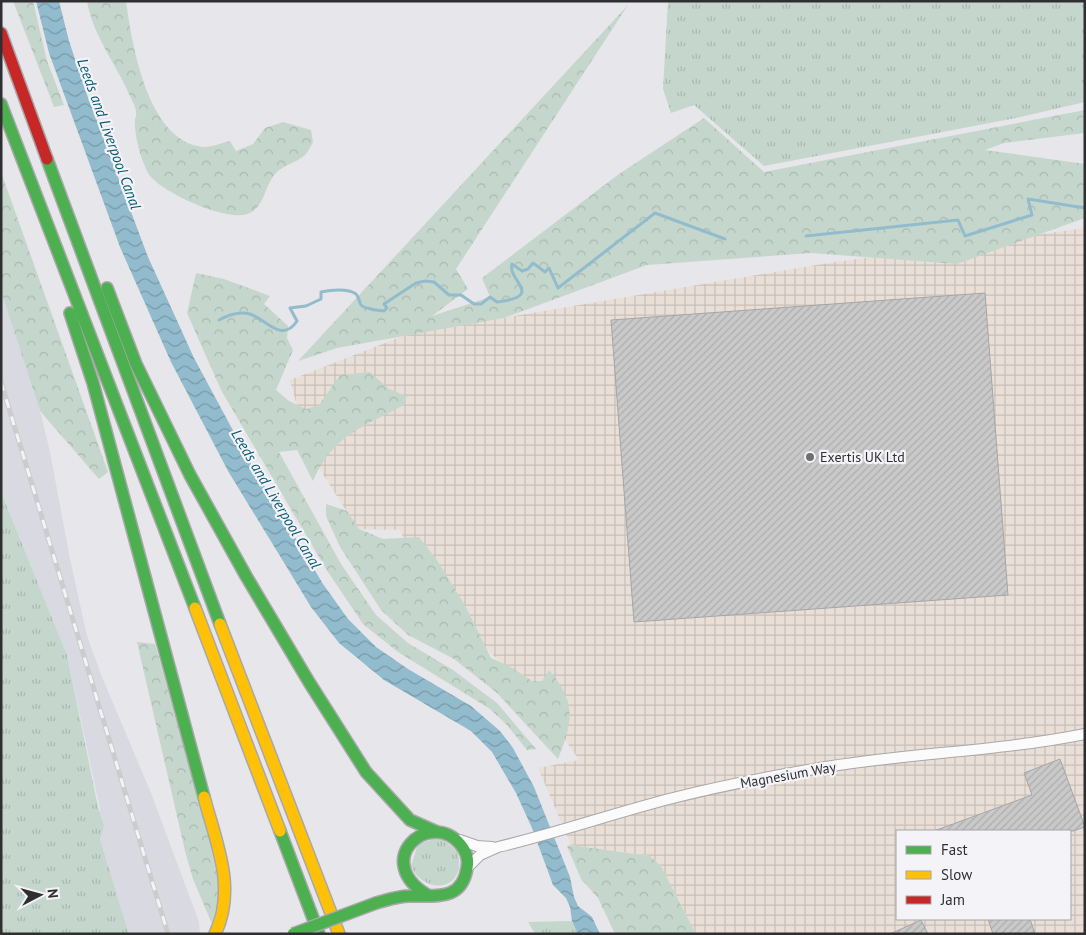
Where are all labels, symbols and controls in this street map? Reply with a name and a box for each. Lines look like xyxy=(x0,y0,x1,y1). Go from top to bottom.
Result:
water label: Leeds and Liverpool Canal xyxy=(73,56,146,212)
water label: Leeds and Liverpool Canal xyxy=(227,426,326,572)
place label: Exertis UK Ltd xyxy=(820,448,905,466)
marker: Exertis UK Ltd xyxy=(804,451,816,463)
street label: Magnesium Way xyxy=(739,758,838,792)
legend xyxy=(896,830,1071,920)
text: Fast xyxy=(941,840,968,859)
text: Slow xyxy=(941,865,972,884)
north arrow xyxy=(15,870,65,920)
text: N xyxy=(43,888,62,899)
text: Jam xyxy=(940,890,965,909)

